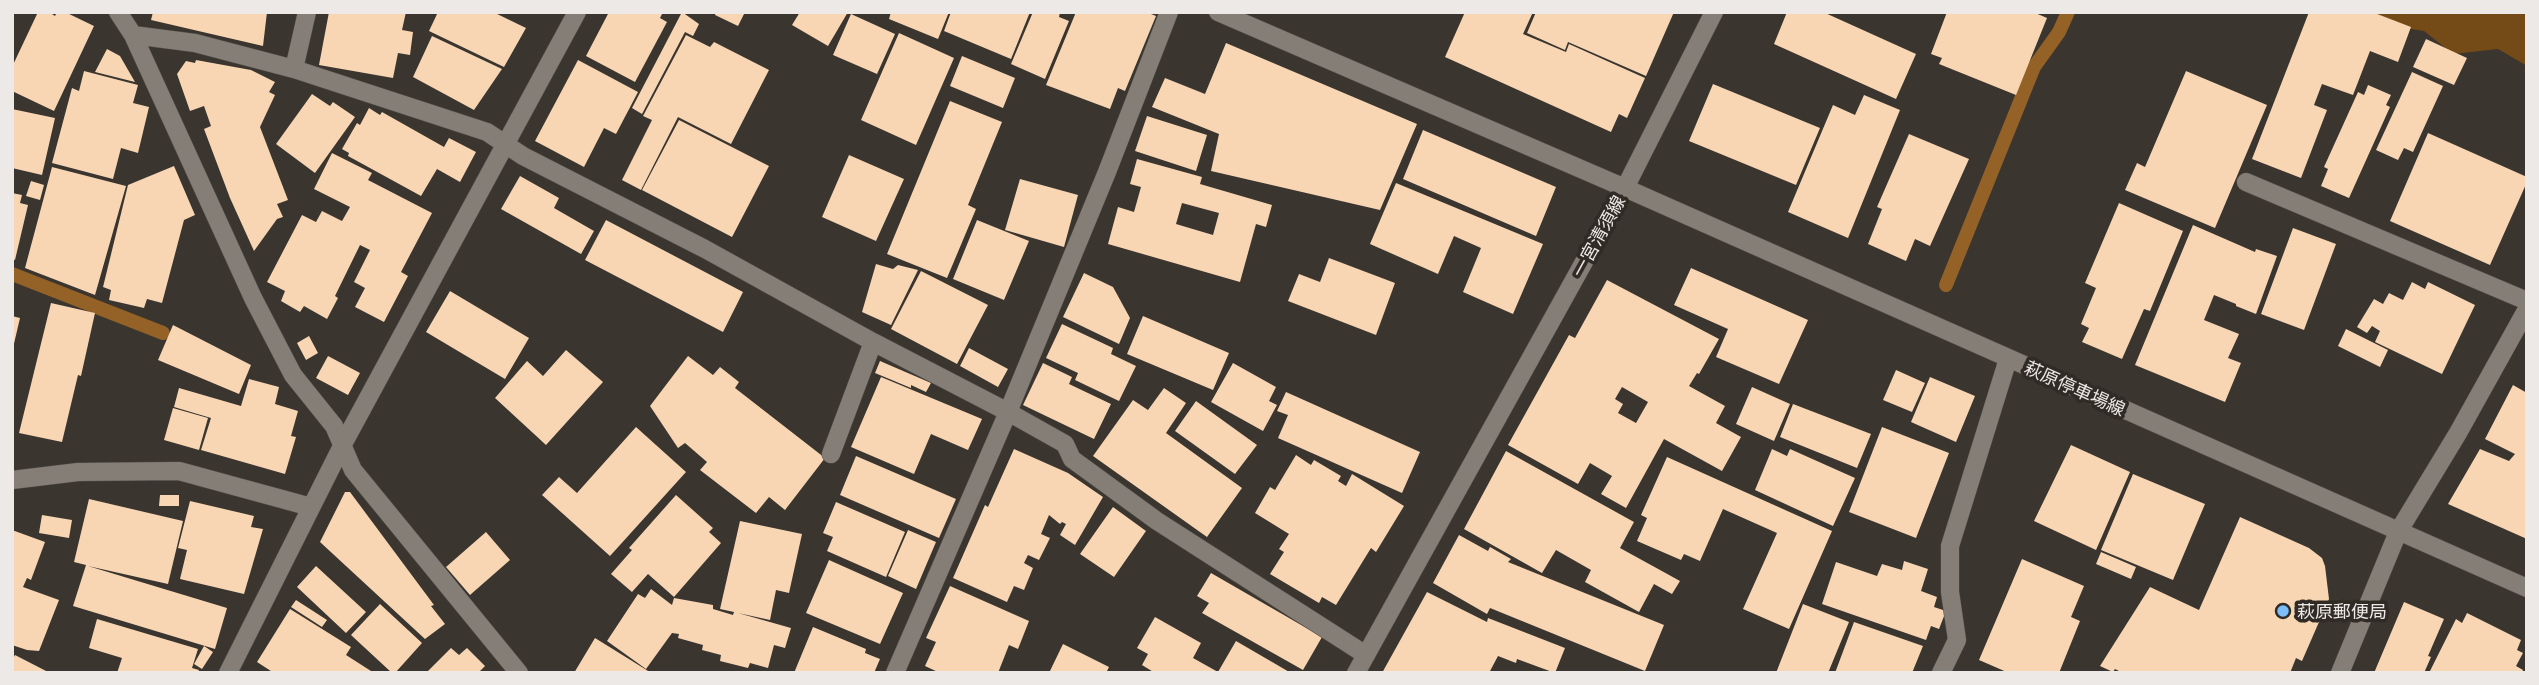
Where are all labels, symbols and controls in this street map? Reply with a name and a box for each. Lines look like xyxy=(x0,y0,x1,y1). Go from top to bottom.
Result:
street label: 一宮清須線 xyxy=(1567,191,1629,281)
street label: 萩原停車場線 xyxy=(2021,356,2129,420)
place label: 萩原郵便局 xyxy=(2297,600,2387,622)
marker: 萩原郵便局 xyxy=(2275,603,2291,619)

